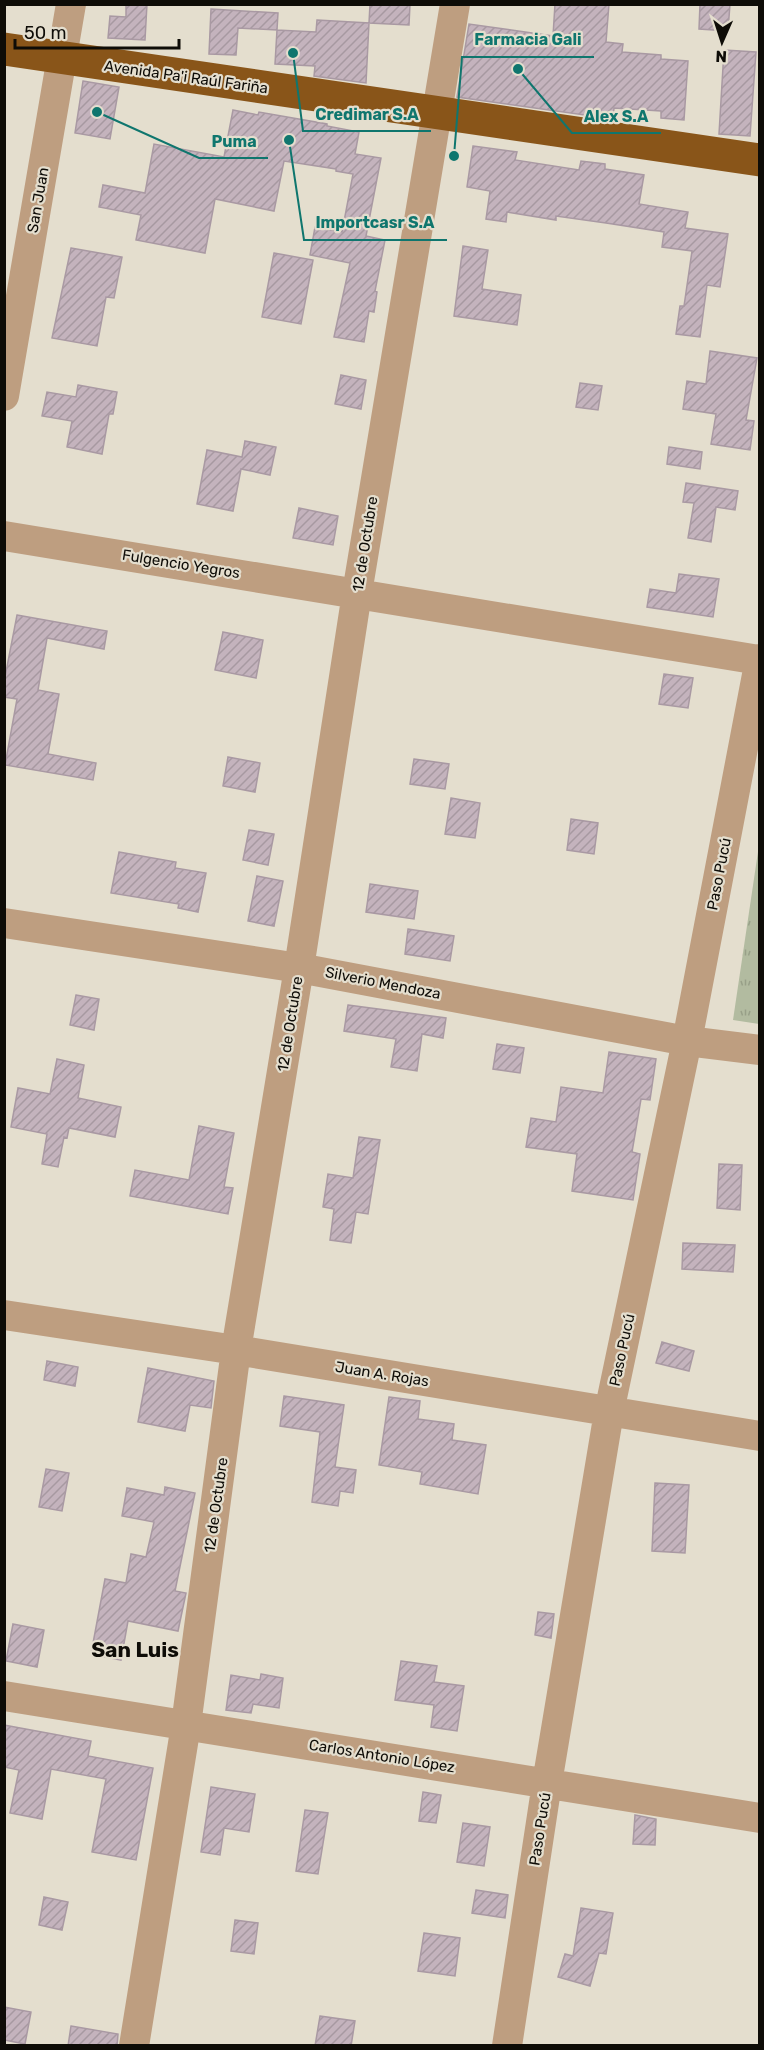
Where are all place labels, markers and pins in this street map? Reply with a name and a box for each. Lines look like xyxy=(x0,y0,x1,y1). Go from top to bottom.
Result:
callout: Farmacia Gali xyxy=(462,23,594,57)
callout: Credimar S.A xyxy=(303,97,431,131)
callout: Alex S.A xyxy=(572,99,661,133)
callout: Puma xyxy=(199,124,268,158)
callout: Importcasr S.A xyxy=(304,206,447,240)

